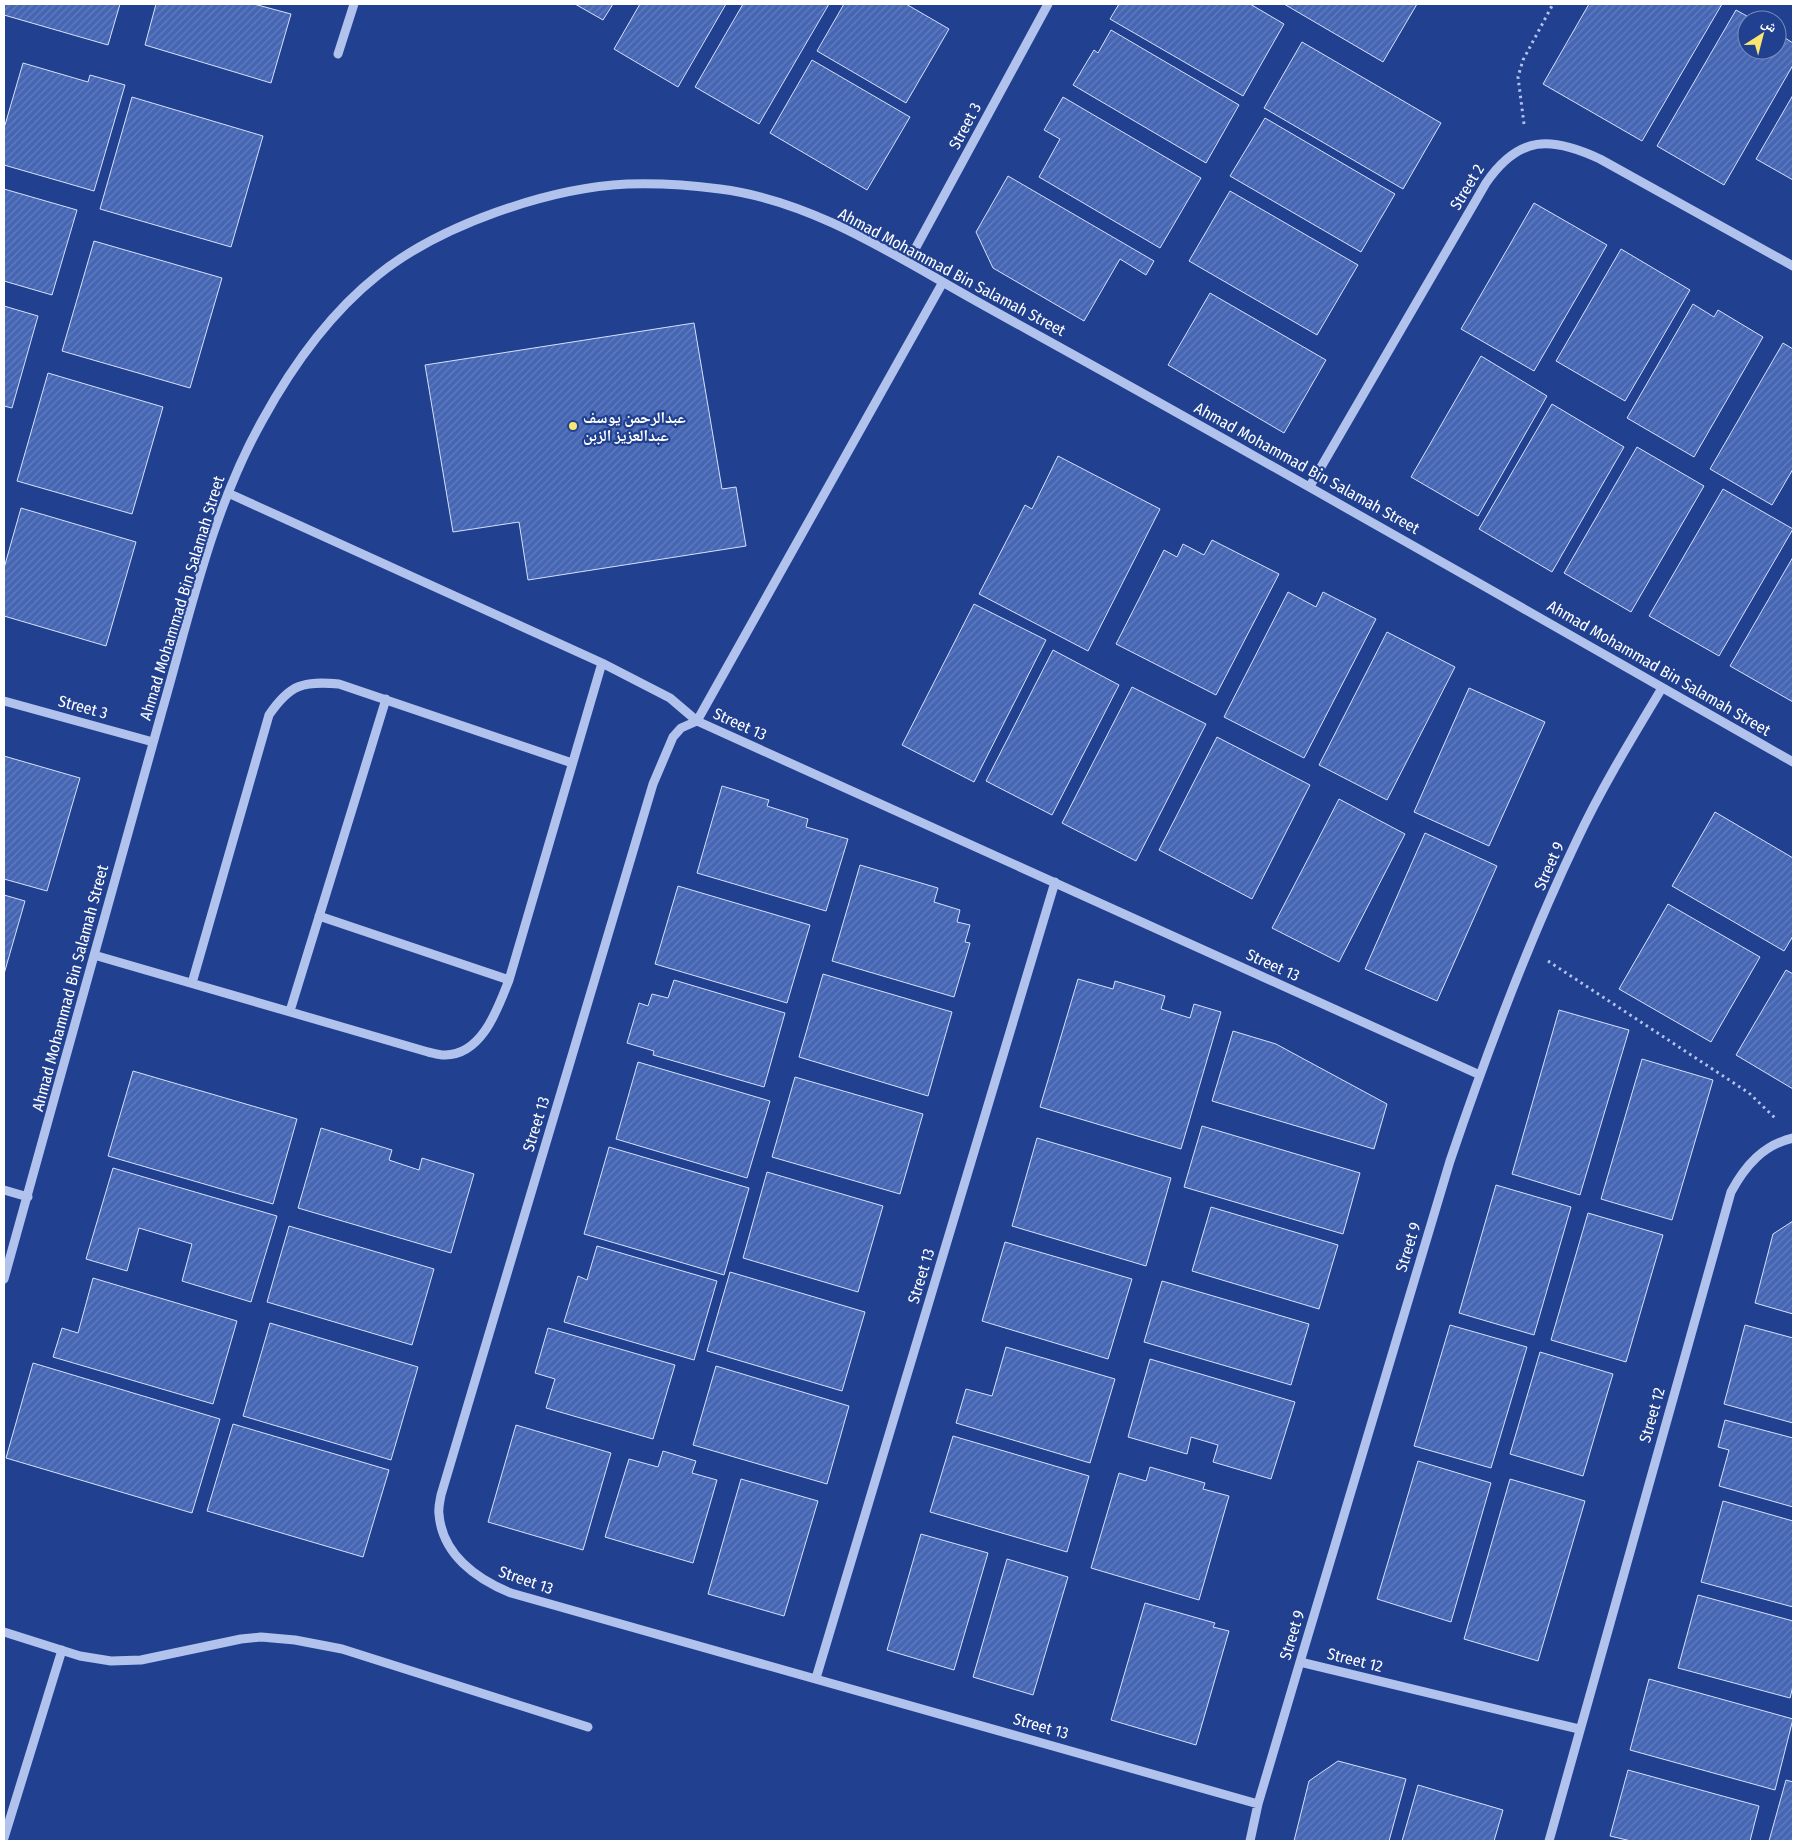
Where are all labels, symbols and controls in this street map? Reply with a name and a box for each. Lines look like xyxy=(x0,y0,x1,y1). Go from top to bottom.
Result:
north arrow xyxy=(1737,10,1787,60)
text: ش xyxy=(1758,14,1780,36)
street label: Street 3 xyxy=(945,99,985,153)
street label: Street 2 xyxy=(1446,161,1488,213)
street label: Ahmad Mohammad Bin Salamah Street xyxy=(835,204,1069,340)
street label: Ahmad Mohammad Bin Salamah Street xyxy=(1191,398,1424,538)
place label: عبدالرحمن يوسف عبدالعزيز الزبن xyxy=(583,408,686,445)
marker: عبدالرحمن يوسف عبدالعزيز الزبن xyxy=(567,420,579,432)
street label: Ahmad Mohammad Bin Salamah Street xyxy=(136,473,229,722)
street label: Ahmad Mohammad Bin Salamah Street xyxy=(1544,596,1775,740)
street label: Street 3 xyxy=(56,691,110,723)
street label: Street 13 xyxy=(710,704,770,744)
street label: Street 9 xyxy=(1530,839,1568,893)
street label: Ahmad Mohammad Bin Salamah Street xyxy=(28,862,112,1113)
street label: Street 13 xyxy=(1243,945,1303,985)
street label: Street 13 xyxy=(519,1094,553,1154)
street label: Street 9 xyxy=(1391,1220,1425,1274)
street label: Street 13 xyxy=(904,1246,938,1306)
street label: Street 12 xyxy=(1635,1385,1669,1445)
street label: Street 13 xyxy=(496,1562,556,1598)
street label: Street 9 xyxy=(1275,1608,1309,1662)
street label: Street 12 xyxy=(1325,1644,1385,1676)
street label: Street 13 xyxy=(1011,1709,1071,1743)

